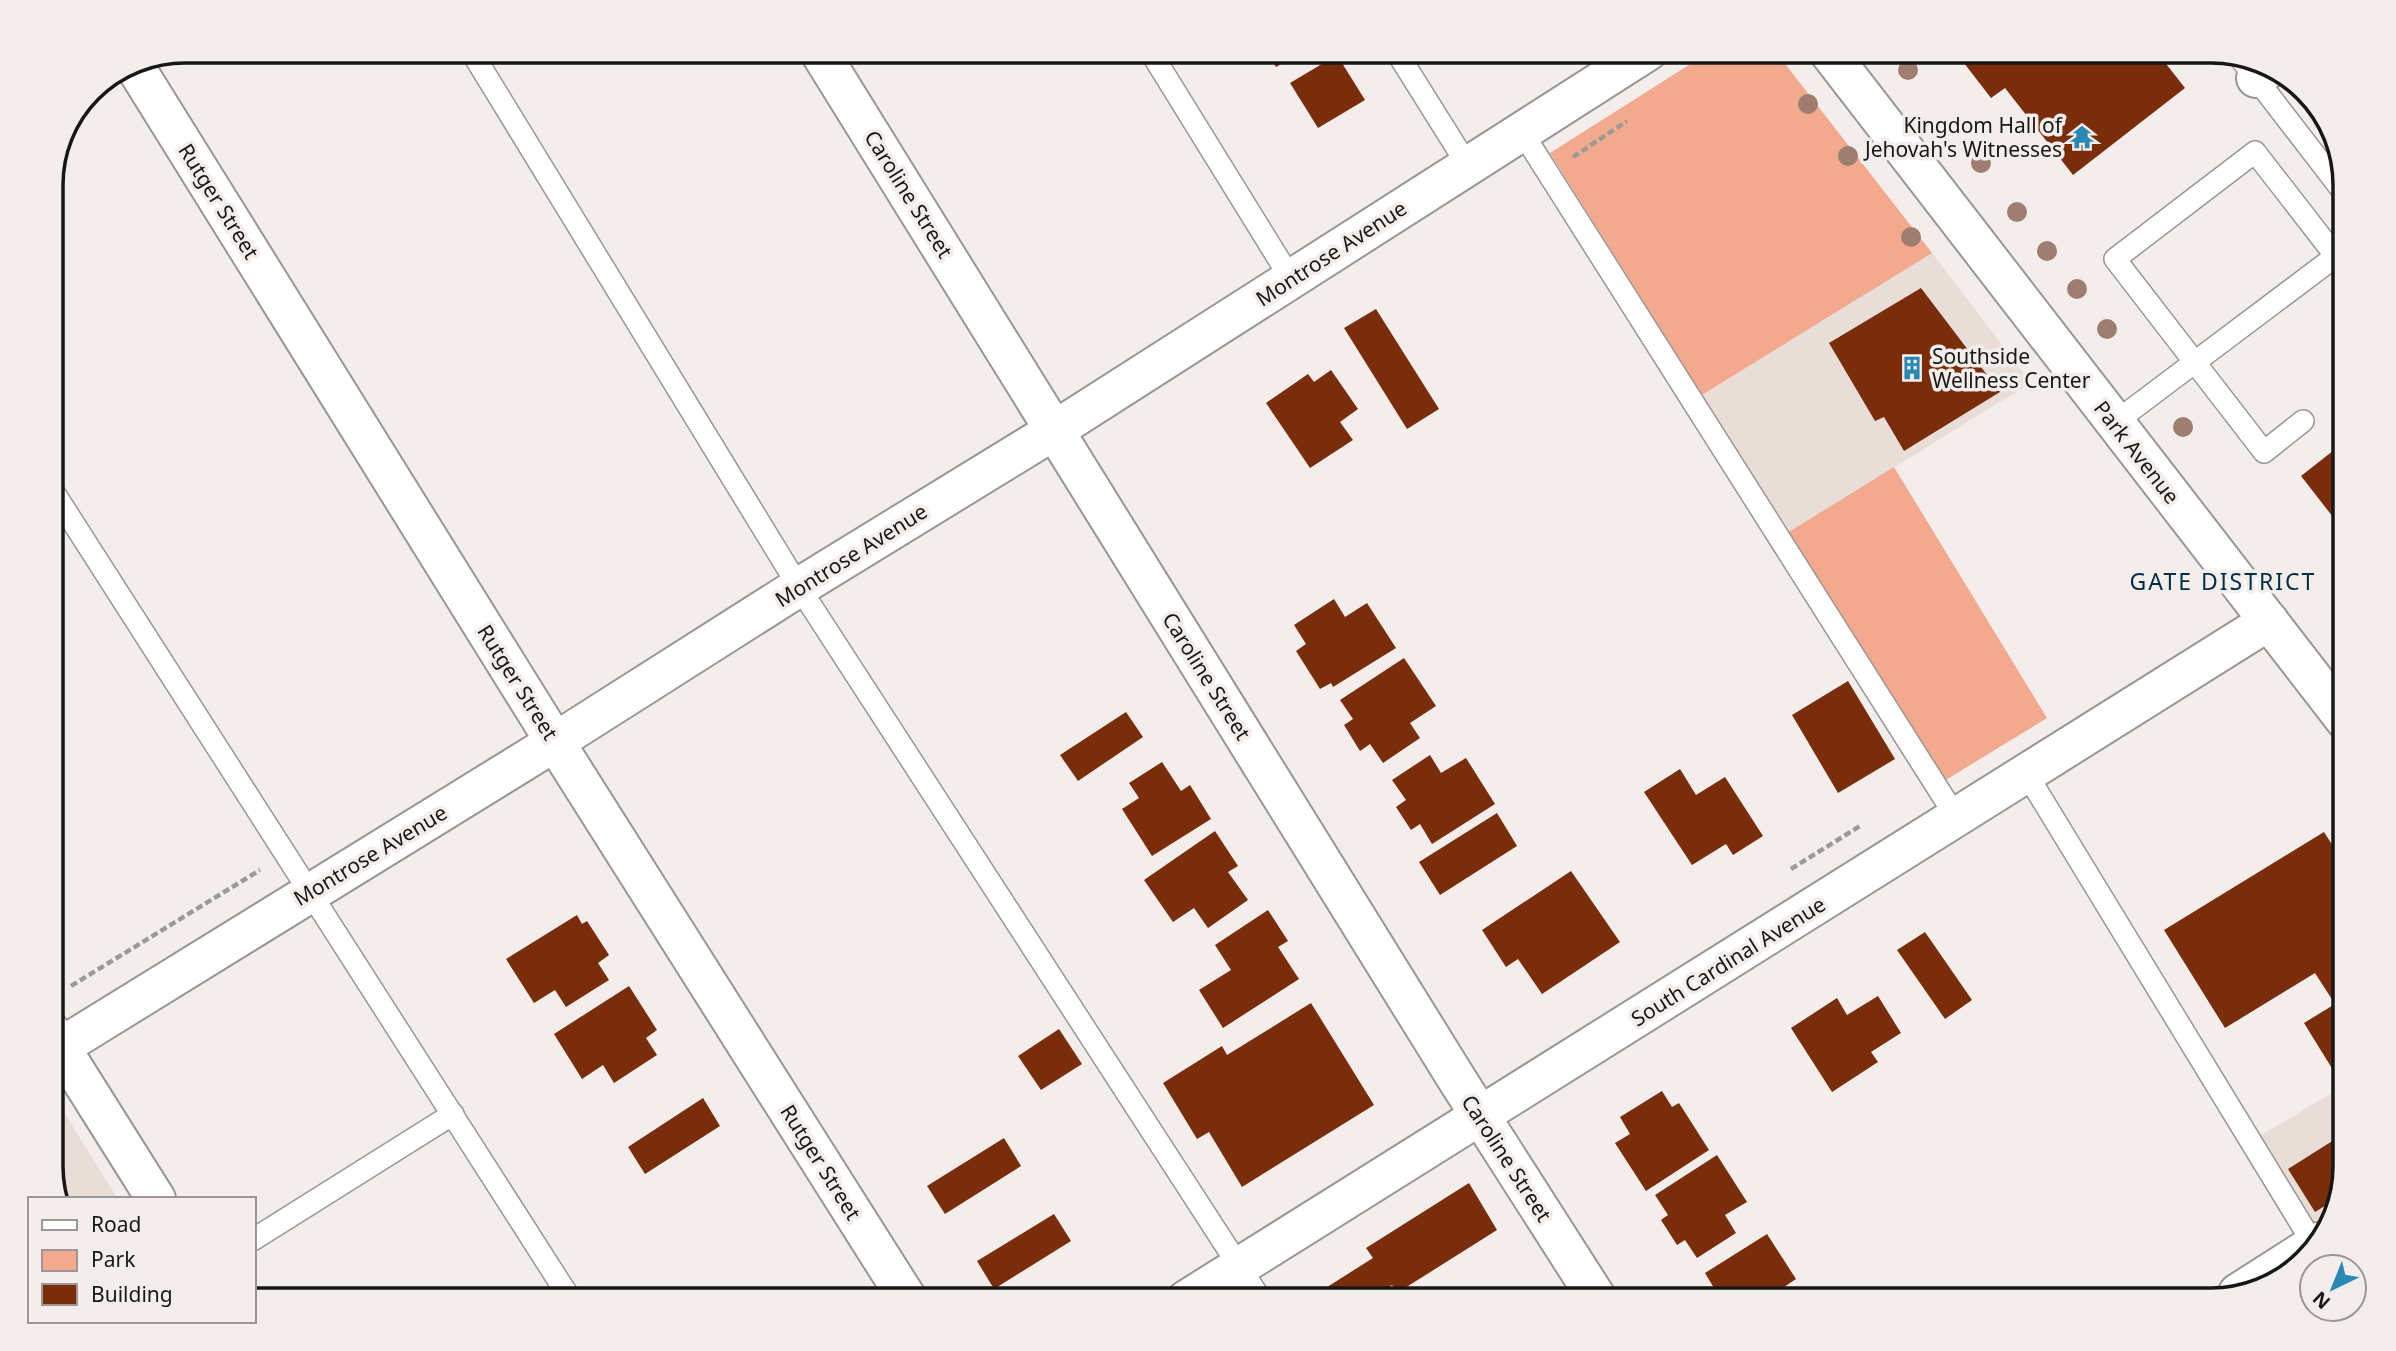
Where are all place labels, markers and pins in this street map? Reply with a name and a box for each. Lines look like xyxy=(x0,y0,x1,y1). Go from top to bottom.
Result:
place label: Kingdom Hall of Jehovah's Witnesses xyxy=(1863,111,2064,163)
temple icon: Kingdom Hall of Jehovah's Witnesses xyxy=(2068,123,2096,151)
place label: Southside Wellness Center xyxy=(1932,342,2091,394)
building icon: Southside Wellness Center xyxy=(1898,354,1926,382)

